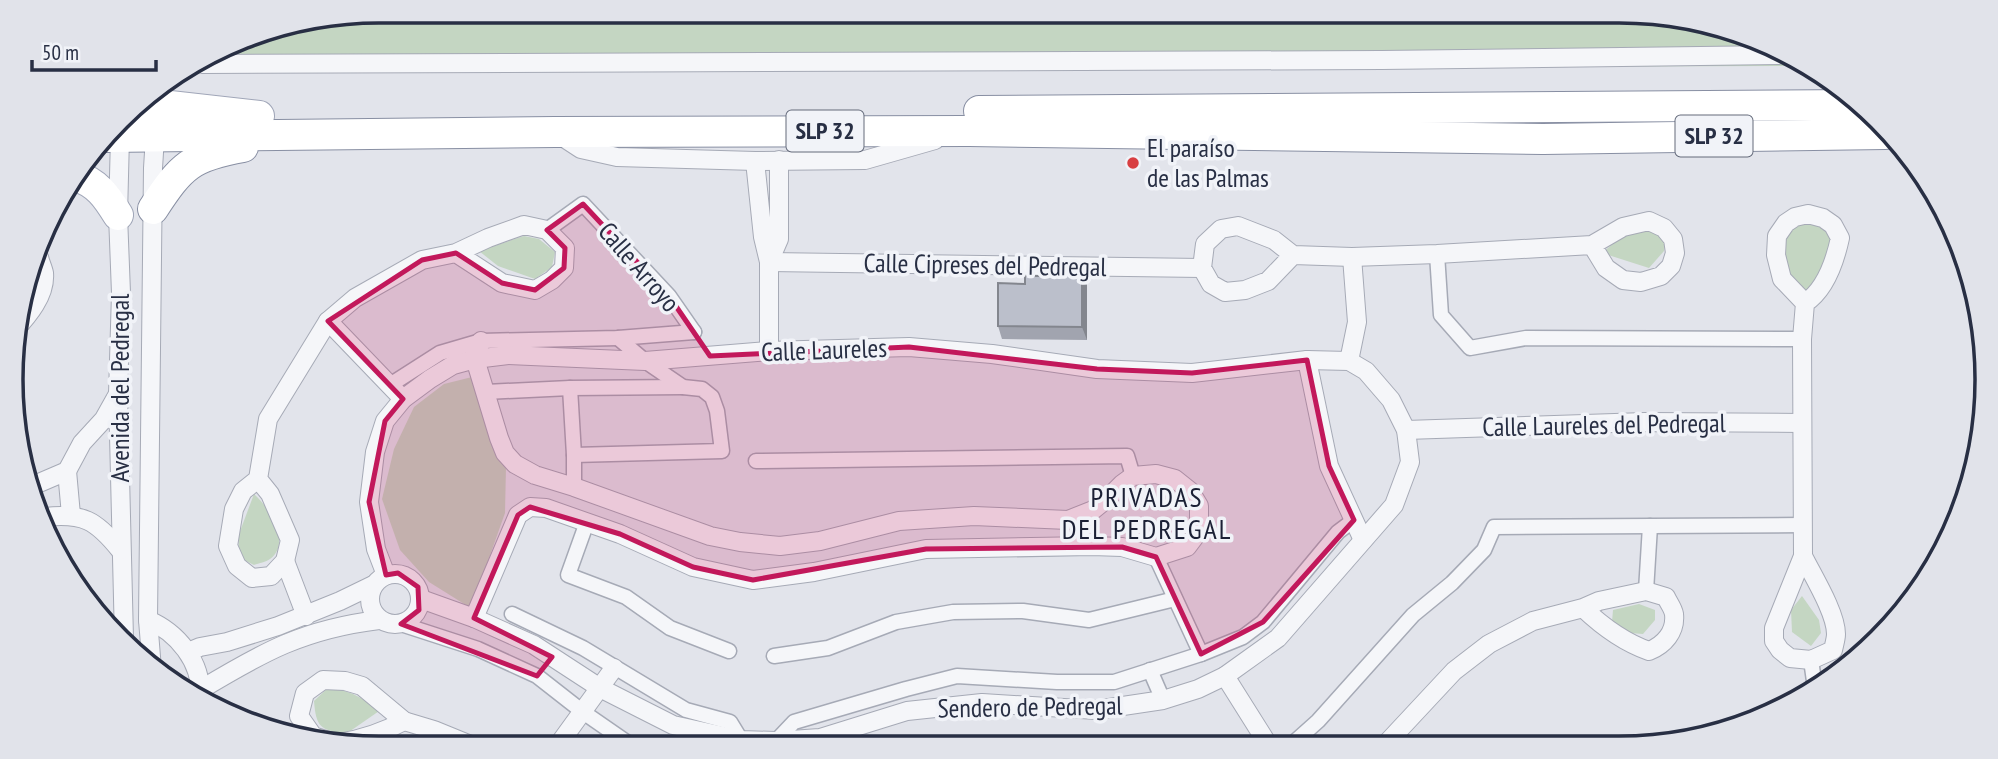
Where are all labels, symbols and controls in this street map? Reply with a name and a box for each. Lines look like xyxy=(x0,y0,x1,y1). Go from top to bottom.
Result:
scale bar xyxy=(32,28,156,72)
text: 50 m xyxy=(42,39,79,66)
road number: SLP 32 xyxy=(786,110,864,152)
road number: SLP 32 xyxy=(1676,116,1752,156)
place label: El paraíso de las Palmas xyxy=(1147,131,1269,194)
marker: El paraíso de las Palmas xyxy=(1125,155,1141,171)
street label: Calle Arroyo xyxy=(591,215,687,318)
street label: Calle Cipreses del Pedregal xyxy=(863,246,1107,283)
street label: Avenida del Pedregal xyxy=(103,294,136,482)
street label: Calle Laureles xyxy=(760,331,887,368)
street label: Calle Laureles del Pedregal xyxy=(1482,406,1726,443)
district label: PRIVADAS DEL PEDREGAL xyxy=(1062,478,1232,547)
street label: Sendero de Pedregal xyxy=(937,688,1123,725)

